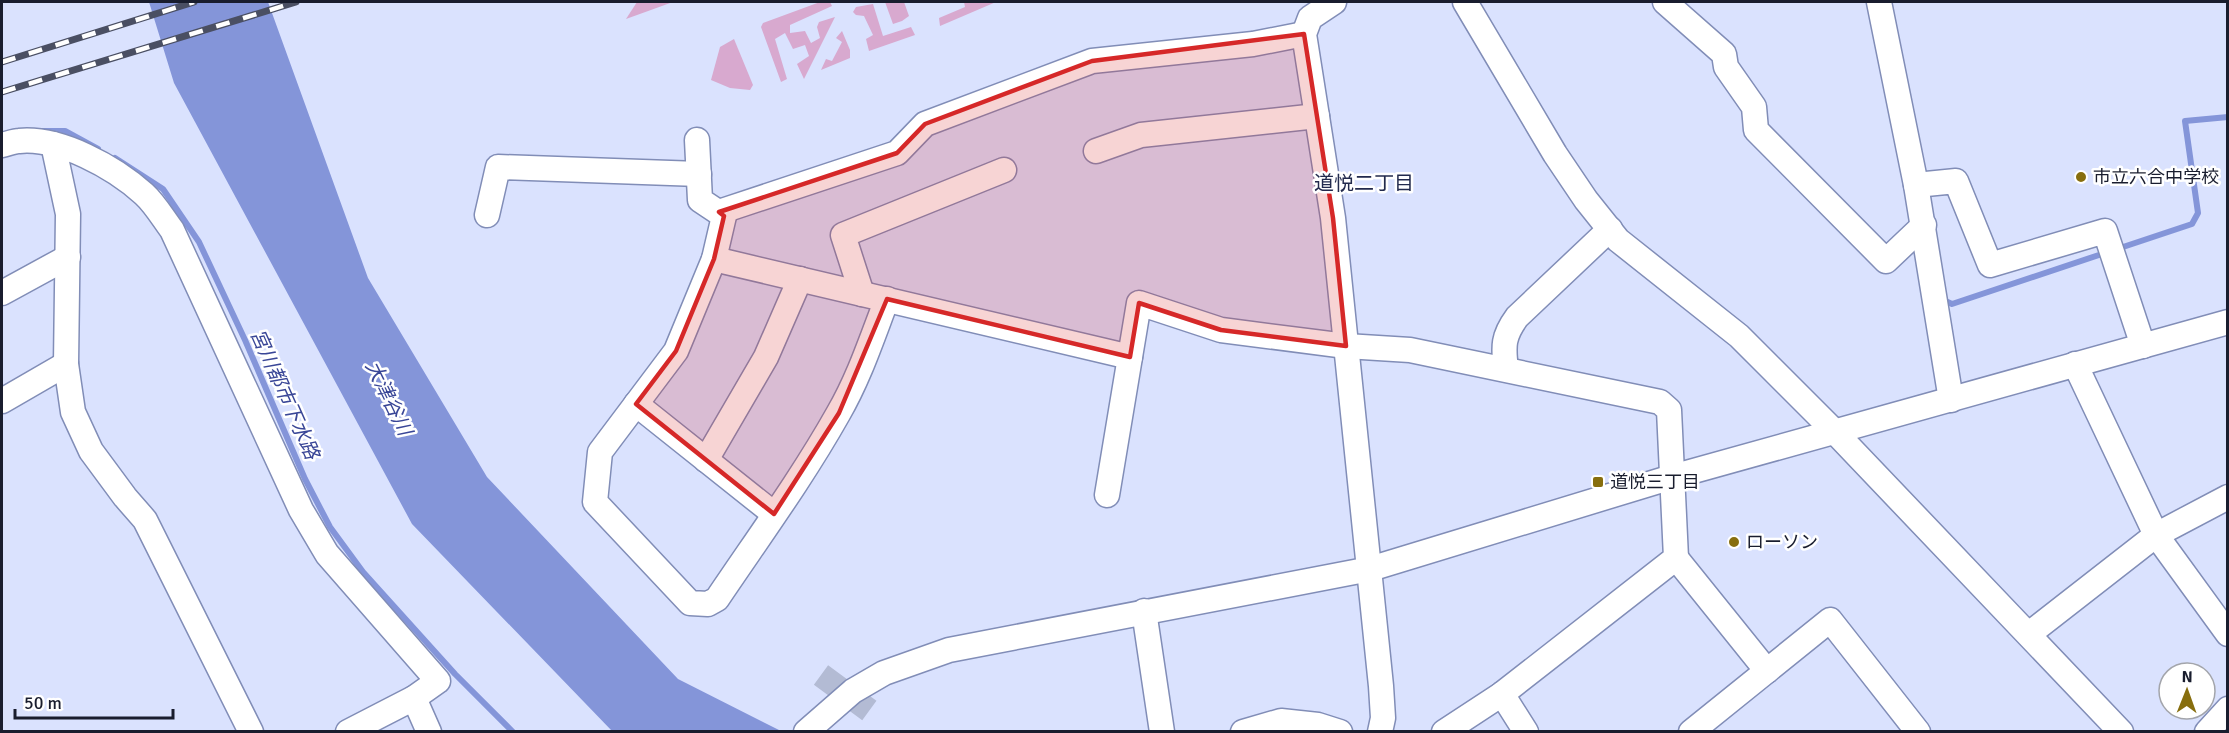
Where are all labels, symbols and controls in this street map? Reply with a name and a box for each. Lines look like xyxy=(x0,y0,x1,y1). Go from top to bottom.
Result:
place label: 市立六合中学校 xyxy=(2093,166,2219,188)
marker: 市立六合中学校 xyxy=(2074,170,2088,184)
district label: 道悦二丁目 xyxy=(1314,171,1414,196)
water label: 宮川都市下水路 xyxy=(245,325,325,465)
water label: 大津谷川 xyxy=(360,357,418,441)
place label: 道悦三丁目 xyxy=(1610,471,1700,493)
marker: 道悦三丁目 xyxy=(1591,475,1605,489)
place label: ローソン xyxy=(1746,531,1818,553)
marker: ローソン xyxy=(1727,535,1741,549)
north arrow xyxy=(2157,661,2217,721)
text: N xyxy=(2182,667,2193,687)
scale bar xyxy=(15,682,172,720)
text: 50 m xyxy=(24,692,62,714)

